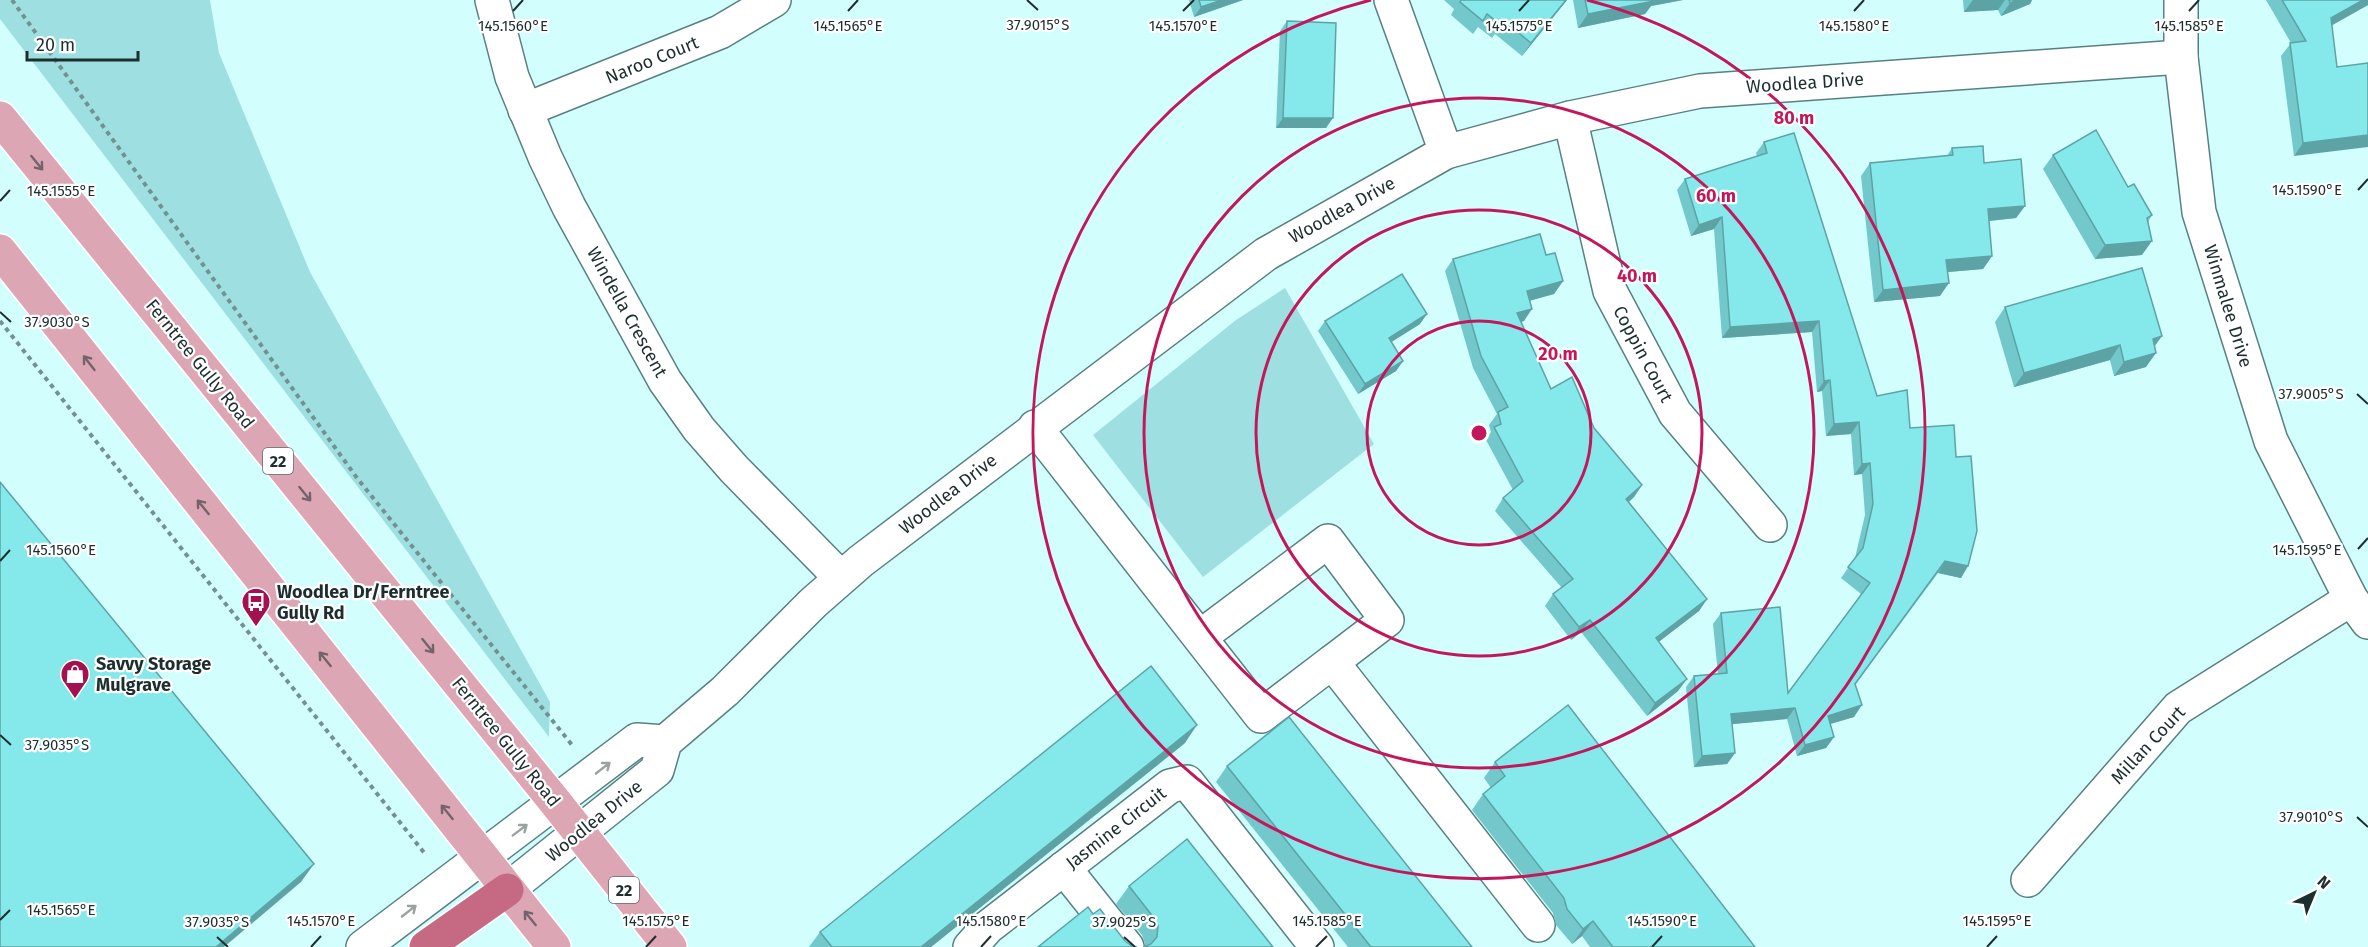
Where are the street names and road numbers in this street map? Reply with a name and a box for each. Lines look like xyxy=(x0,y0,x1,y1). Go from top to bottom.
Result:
street label: Naroo Court xyxy=(602,31,702,89)
street label: Woodlea Drive xyxy=(1745,68,1865,98)
street label: Woodlea Drive xyxy=(1285,172,1399,248)
street label: Winmalee Drive xyxy=(2199,242,2257,370)
street label: Windella Crescent xyxy=(582,243,672,381)
street label: Ferntree Gully Road xyxy=(141,295,259,433)
street label: Coppin Court xyxy=(1608,302,1678,406)
road number: 22 xyxy=(263,448,293,474)
street label: Woodlea Drive xyxy=(895,449,1001,539)
street label: Ferntree Gully Road xyxy=(447,673,565,811)
street label: Millan Court xyxy=(2106,701,2190,789)
street label: Woodlea Drive xyxy=(541,775,647,867)
street label: Jasmine Circuit xyxy=(1061,782,1171,874)
road number: 22 xyxy=(609,877,639,903)

